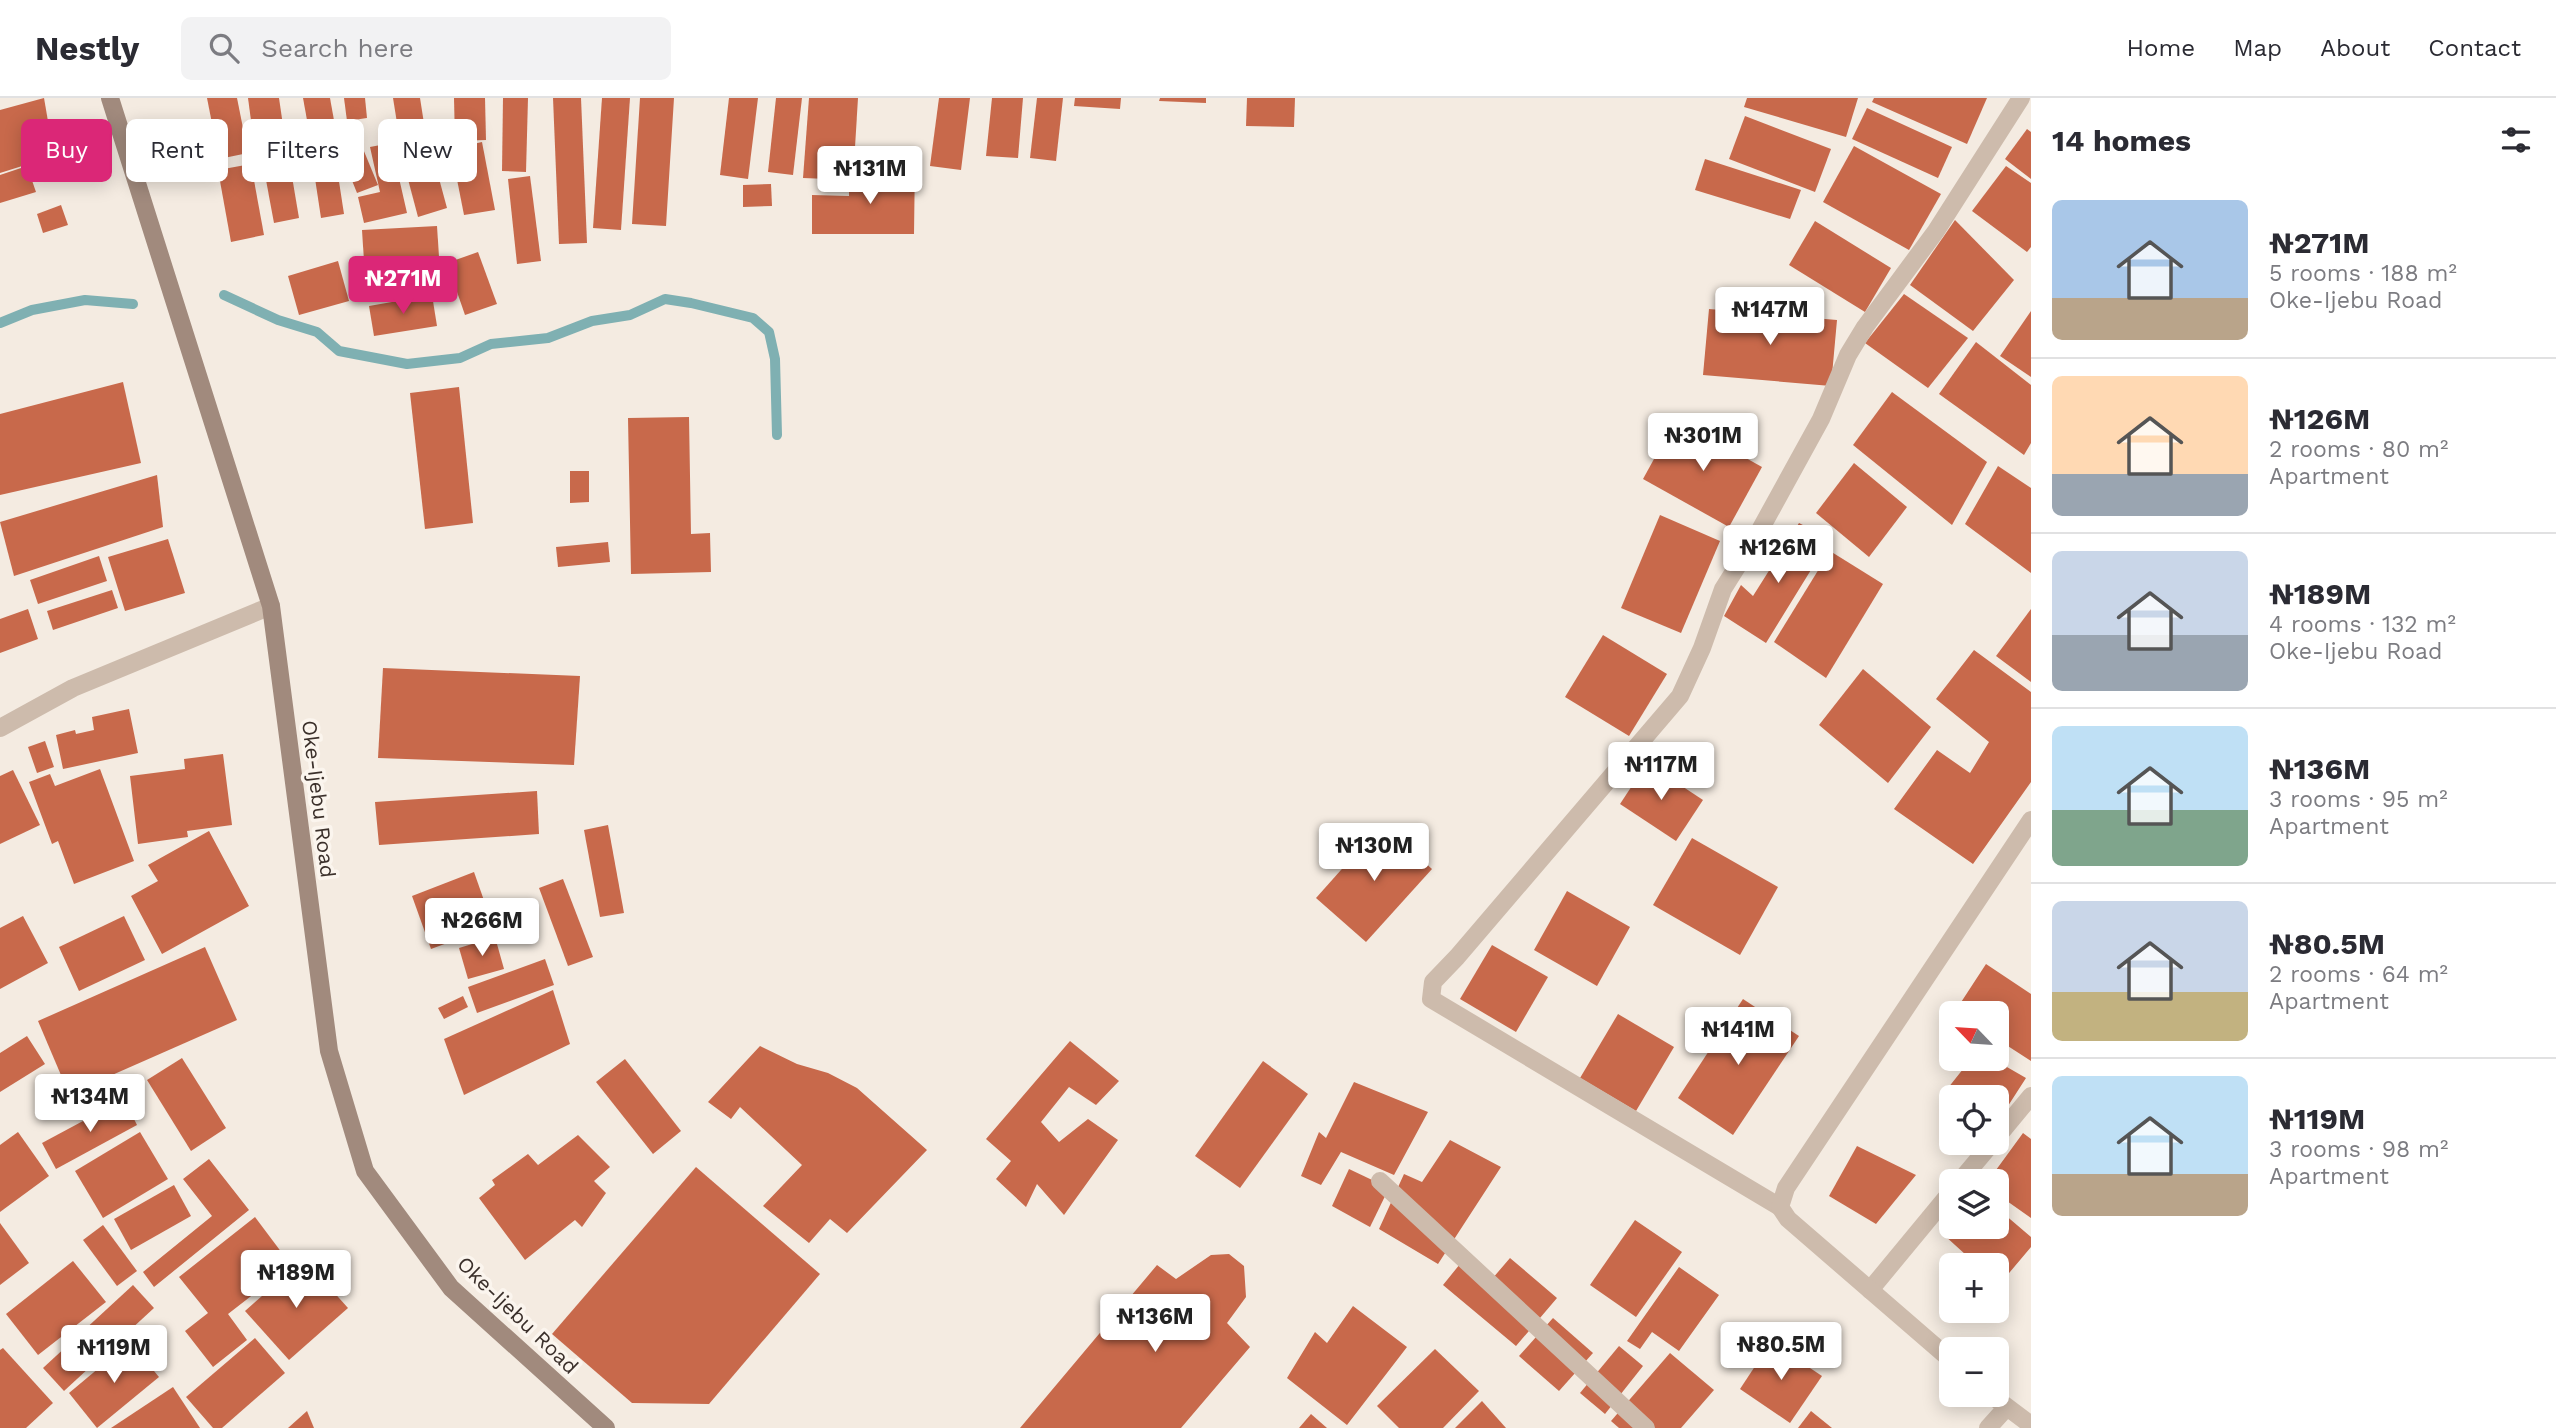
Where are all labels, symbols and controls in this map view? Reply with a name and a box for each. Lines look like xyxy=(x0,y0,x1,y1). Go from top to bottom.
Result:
search box xyxy=(181,17,671,80)
text: Nestly xyxy=(35,29,139,68)
icon: search xyxy=(205,29,243,67)
text: Search here xyxy=(261,33,414,63)
text: Home xyxy=(2127,34,2195,62)
text: Map xyxy=(2233,34,2282,62)
text: About xyxy=(2320,34,2390,62)
text: Contact xyxy=(2428,34,2521,62)
chip: Buy xyxy=(21,119,112,182)
chip: Rent xyxy=(126,119,228,182)
chip: Filters xyxy=(242,119,364,182)
chip: New xyxy=(378,119,477,182)
icon: filters xyxy=(2497,121,2535,159)
text: 14 homes xyxy=(2052,123,2191,158)
pin: ₦131M xyxy=(821,146,919,206)
text: ₦131M xyxy=(833,155,907,182)
text: ₦271M xyxy=(2269,225,2370,260)
icon: home xyxy=(2108,228,2192,312)
pin: ₦271M xyxy=(354,256,452,316)
text: 5 rooms · 188 m² xyxy=(2269,260,2457,287)
text: ₦271M xyxy=(364,265,442,292)
text: Oke-Ijebu Road xyxy=(2269,287,2443,314)
pin: ₦147M xyxy=(1721,288,1819,347)
text: ₦147M xyxy=(1731,296,1809,323)
text: ₦126M xyxy=(2269,401,2370,436)
icon: home xyxy=(2108,404,2192,488)
pin: ₦301M xyxy=(1654,414,1752,473)
text: ₦301M xyxy=(1664,422,1742,449)
text: 2 rooms · 80 m² xyxy=(2269,436,2448,463)
text: Apartment xyxy=(2269,463,2389,490)
pin: ₦126M xyxy=(1729,526,1827,585)
text: ₦126M xyxy=(1739,534,1817,561)
text: ₦189M xyxy=(2269,576,2371,611)
icon: home xyxy=(2108,579,2192,663)
text: 4 rooms · 132 m² xyxy=(2269,611,2456,638)
text: Oke-Ijebu Road xyxy=(2269,638,2443,665)
street label: Oke-Ijebu Road xyxy=(297,719,341,879)
pin: ₦117M xyxy=(1612,742,1710,802)
text: ₦117M xyxy=(1624,751,1698,778)
text: ₦136M xyxy=(2269,751,2370,786)
icon: home xyxy=(2108,754,2192,838)
text: 3 rooms · 95 m² xyxy=(2269,786,2448,813)
text: Apartment xyxy=(2269,813,2389,840)
pin: ₦130M xyxy=(1325,824,1423,883)
text: ₦130M xyxy=(1335,832,1413,859)
pin: ₦266M xyxy=(433,898,531,958)
text: ₦266M xyxy=(441,907,523,934)
text: ₦80.5M xyxy=(2269,926,2385,961)
icon: home xyxy=(2108,929,2192,1013)
text: 2 rooms · 64 m² xyxy=(2269,961,2448,988)
text: Apartment xyxy=(2269,988,2389,1015)
north arrow xyxy=(1939,1001,2009,1071)
map controls xyxy=(1939,1001,2009,1407)
pin: ₦141M xyxy=(1689,1007,1787,1067)
text: ₦141M xyxy=(1701,1016,1775,1043)
pin: ₦134M xyxy=(41,1074,139,1134)
text: ₦134M xyxy=(51,1083,129,1110)
button: locate xyxy=(1939,1085,2009,1155)
text: ₦119M xyxy=(2269,1101,2365,1136)
icon: home xyxy=(2108,1104,2192,1188)
text: 3 rooms · 98 m² xyxy=(2269,1136,2448,1163)
text: Apartment xyxy=(2269,1163,2389,1190)
button: layers xyxy=(1939,1169,2009,1239)
pin: ₦189M xyxy=(247,1250,345,1310)
street label: Oke-Ijebu Road xyxy=(452,1251,584,1379)
button: + xyxy=(1939,1253,2009,1323)
text: ₦189M xyxy=(257,1259,335,1286)
pin: ₦136M xyxy=(1106,1294,1204,1354)
text: ₦136M xyxy=(1116,1303,1194,1330)
pin: ₦80.5M xyxy=(1724,1322,1838,1382)
pin: ₦119M xyxy=(65,1326,163,1385)
text: ₦80.5M xyxy=(1737,1331,1825,1358)
text: ₦119M xyxy=(77,1334,151,1361)
button: − xyxy=(1939,1337,2009,1407)

